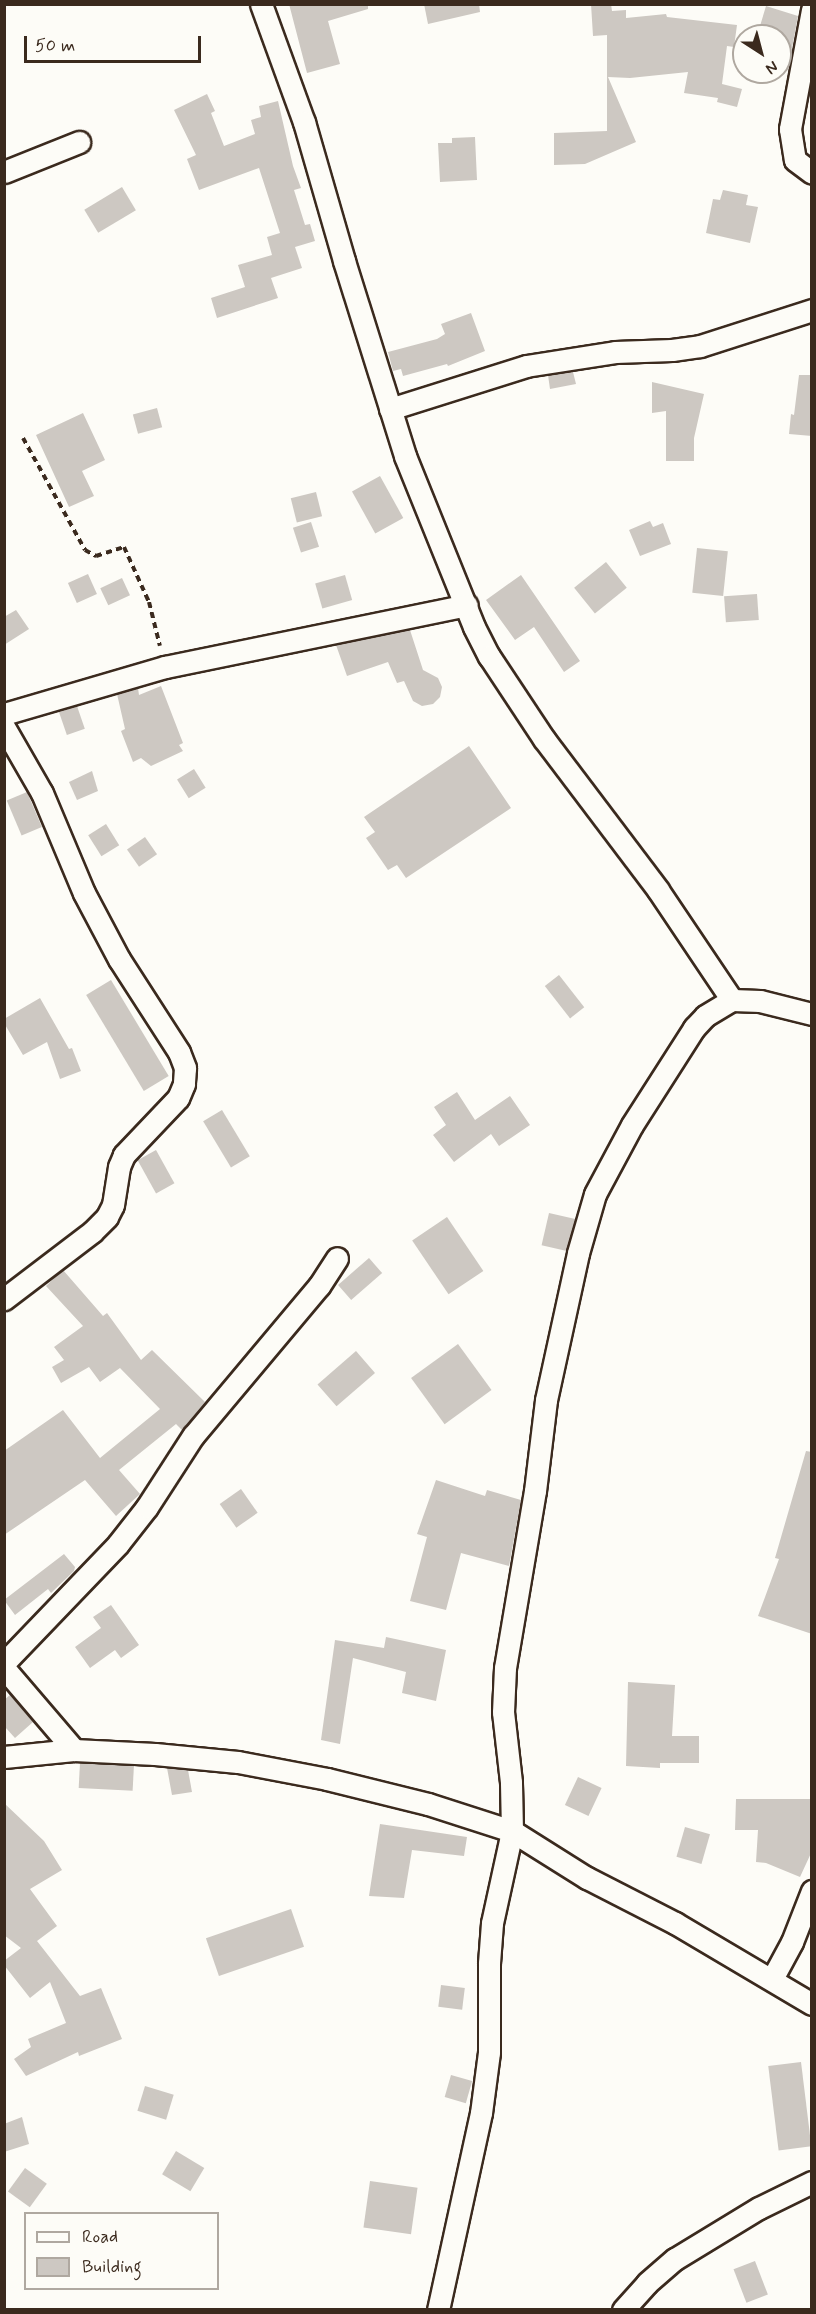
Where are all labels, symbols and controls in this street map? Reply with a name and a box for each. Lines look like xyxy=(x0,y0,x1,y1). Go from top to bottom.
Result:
scale bar xyxy=(27,24,204,62)
north arrow xyxy=(732,24,792,84)
text: 50 m xyxy=(35,34,75,58)
text: N xyxy=(761,56,782,79)
legend xyxy=(24,2212,219,2290)
text: Road xyxy=(82,2225,118,2249)
text: Building xyxy=(82,2255,142,2279)

